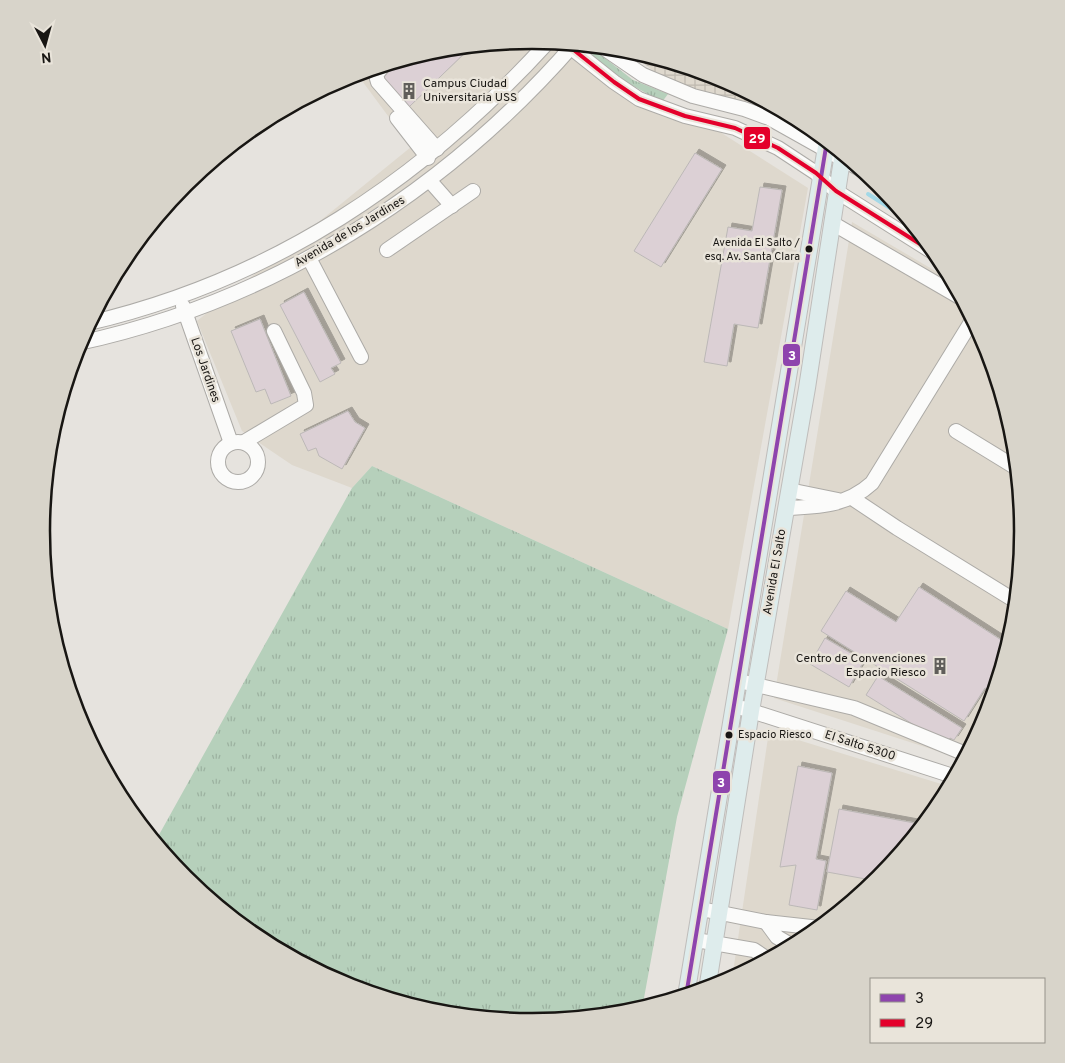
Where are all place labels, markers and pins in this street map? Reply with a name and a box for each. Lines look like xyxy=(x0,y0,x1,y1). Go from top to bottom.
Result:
place label: Campus Ciudad Universitaria USS xyxy=(423,76,517,106)
building icon: Campus Ciudad Universitaria USS xyxy=(399,81,419,101)
place label: Avenida El Salto / esq. Av. Santa Clara xyxy=(705,236,801,264)
marker: Avenida El Salto / esq. Av. Santa Clara xyxy=(804,244,814,254)
place label: Centro de Convenciones Espacio Riesco xyxy=(796,651,926,681)
building icon: Centro de Convenciones Espacio Riesco xyxy=(930,656,950,676)
place label: Espacio Riesco xyxy=(738,728,812,742)
marker: Espacio Riesco xyxy=(724,730,734,740)

